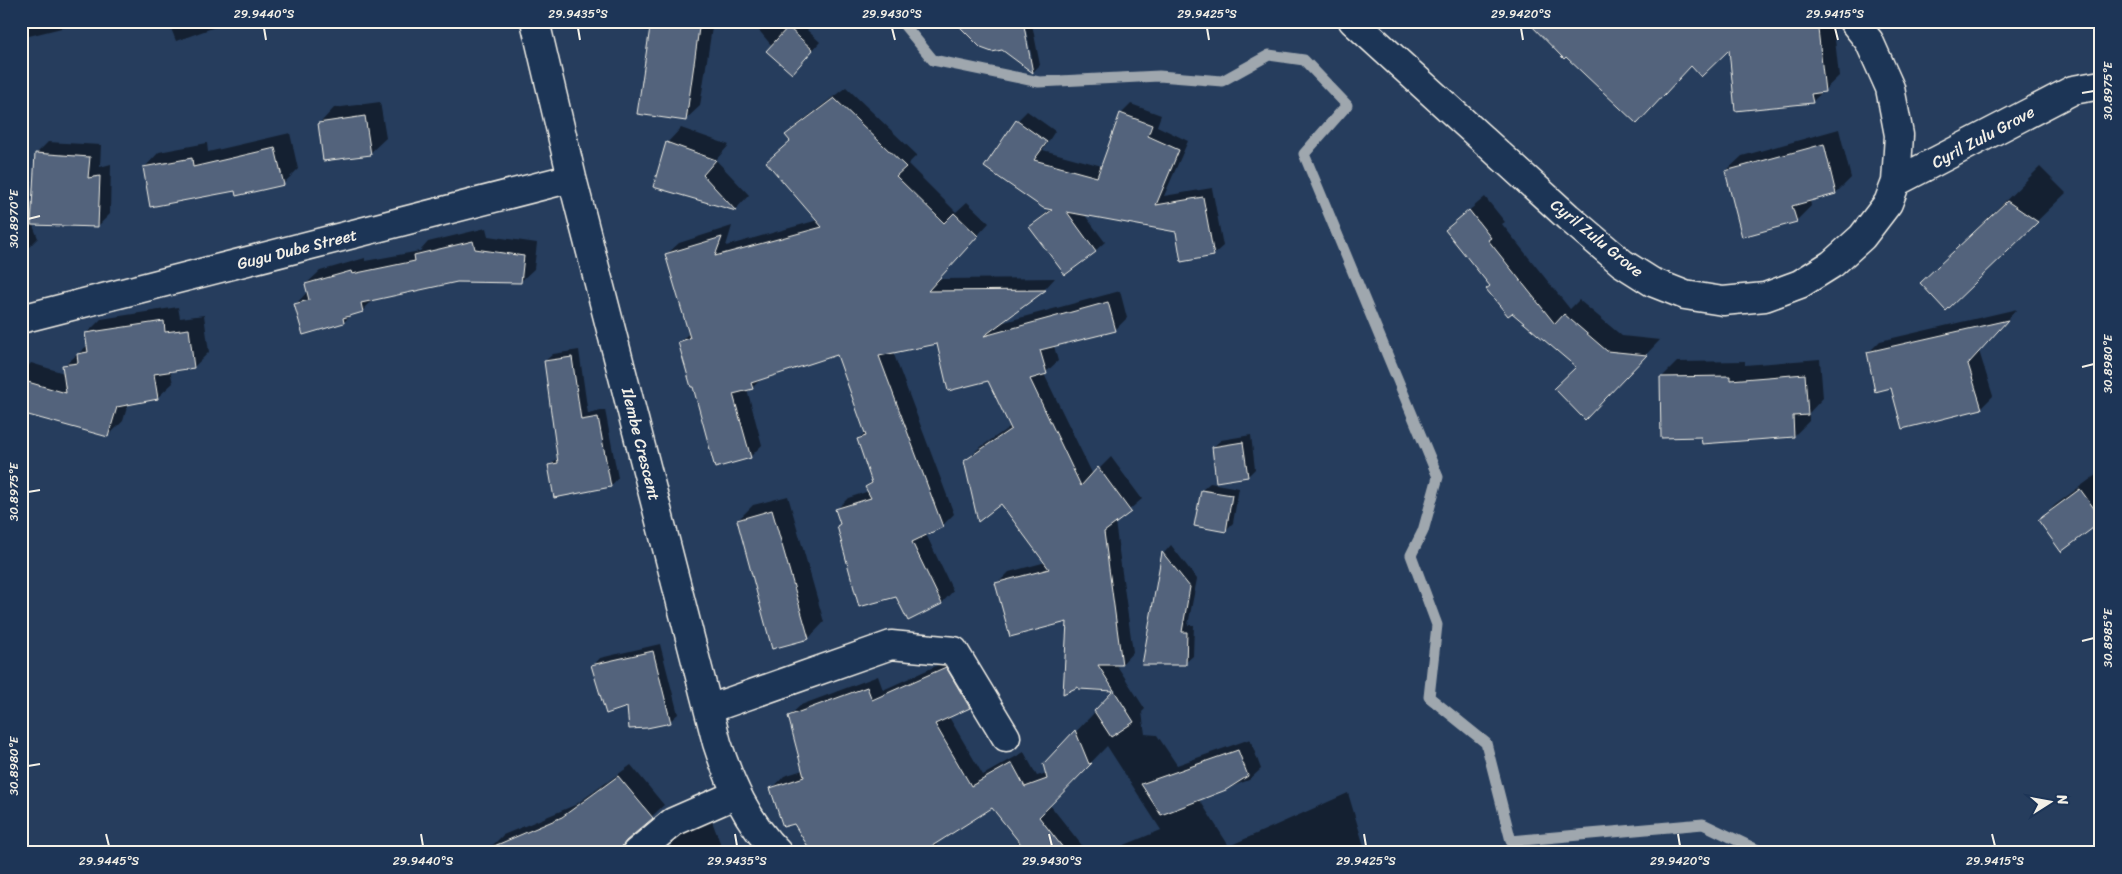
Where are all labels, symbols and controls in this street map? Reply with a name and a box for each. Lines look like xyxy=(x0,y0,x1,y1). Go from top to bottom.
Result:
text: 29.9440°S xyxy=(234,3,295,25)
text: 29.9435°S xyxy=(548,3,608,25)
text: 29.9430°S xyxy=(862,3,922,25)
text: 29.9425°S xyxy=(1177,3,1237,25)
text: 29.9420°S xyxy=(1491,3,1551,25)
text: 29.9415°S xyxy=(1806,3,1864,25)
text: 30.8975°E xyxy=(2097,60,2119,120)
street label: Cyril Zulu Grove xyxy=(1926,98,2040,176)
text: 30.8970°E xyxy=(3,188,25,248)
street label: Cyril Zulu Grove xyxy=(1544,191,1650,285)
street label: Gugu Dube Street xyxy=(234,220,360,278)
text: 30.8980°E xyxy=(2097,333,2119,394)
street label: Ilembe Crescent xyxy=(613,383,669,504)
text: 30.8975°E xyxy=(3,461,25,521)
text: 30.8985°E xyxy=(2097,607,2119,667)
text: 30.8980°E xyxy=(3,735,25,796)
north arrow xyxy=(2024,776,2074,826)
text: N xyxy=(2049,791,2076,807)
text: 29.9445°S xyxy=(79,850,140,872)
text: 29.9440°S xyxy=(393,850,454,872)
text: 29.9435°S xyxy=(707,850,767,872)
text: 29.9430°S xyxy=(1022,850,1082,872)
text: 29.9425°S xyxy=(1336,850,1396,872)
text: 29.9420°S xyxy=(1650,850,1710,872)
text: 29.9415°S xyxy=(1966,850,2024,872)

